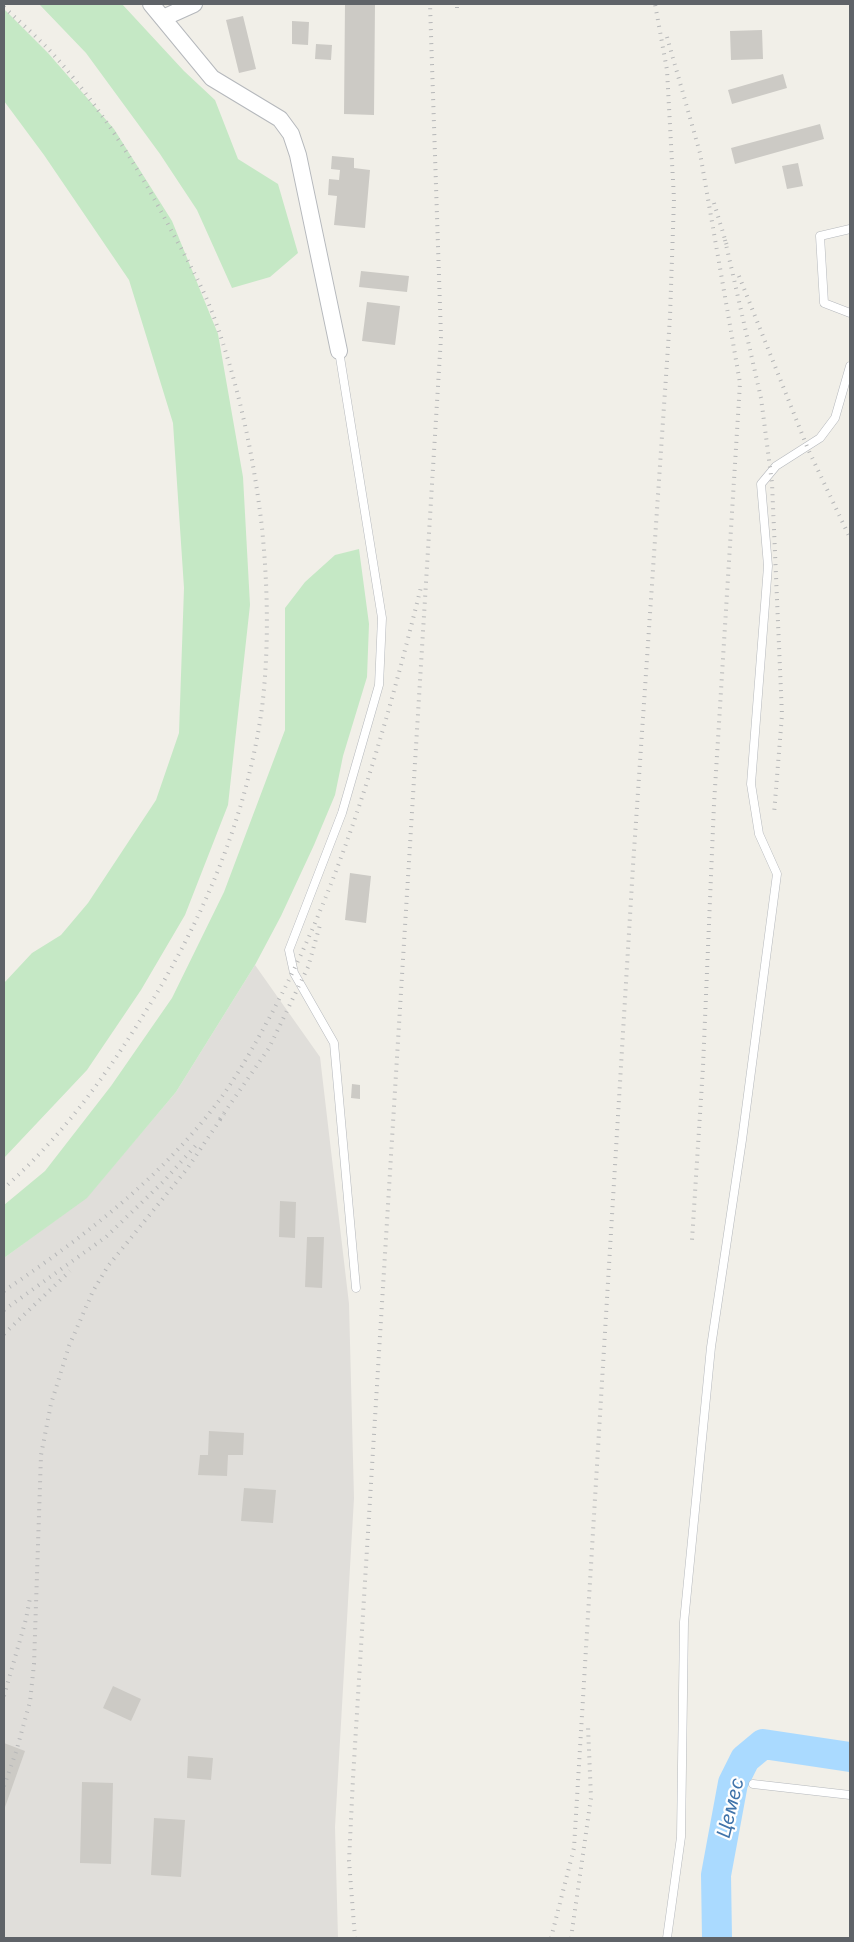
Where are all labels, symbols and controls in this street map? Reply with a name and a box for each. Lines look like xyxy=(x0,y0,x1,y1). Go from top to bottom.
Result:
water label: Цемес xyxy=(713,1776,749,1840)

